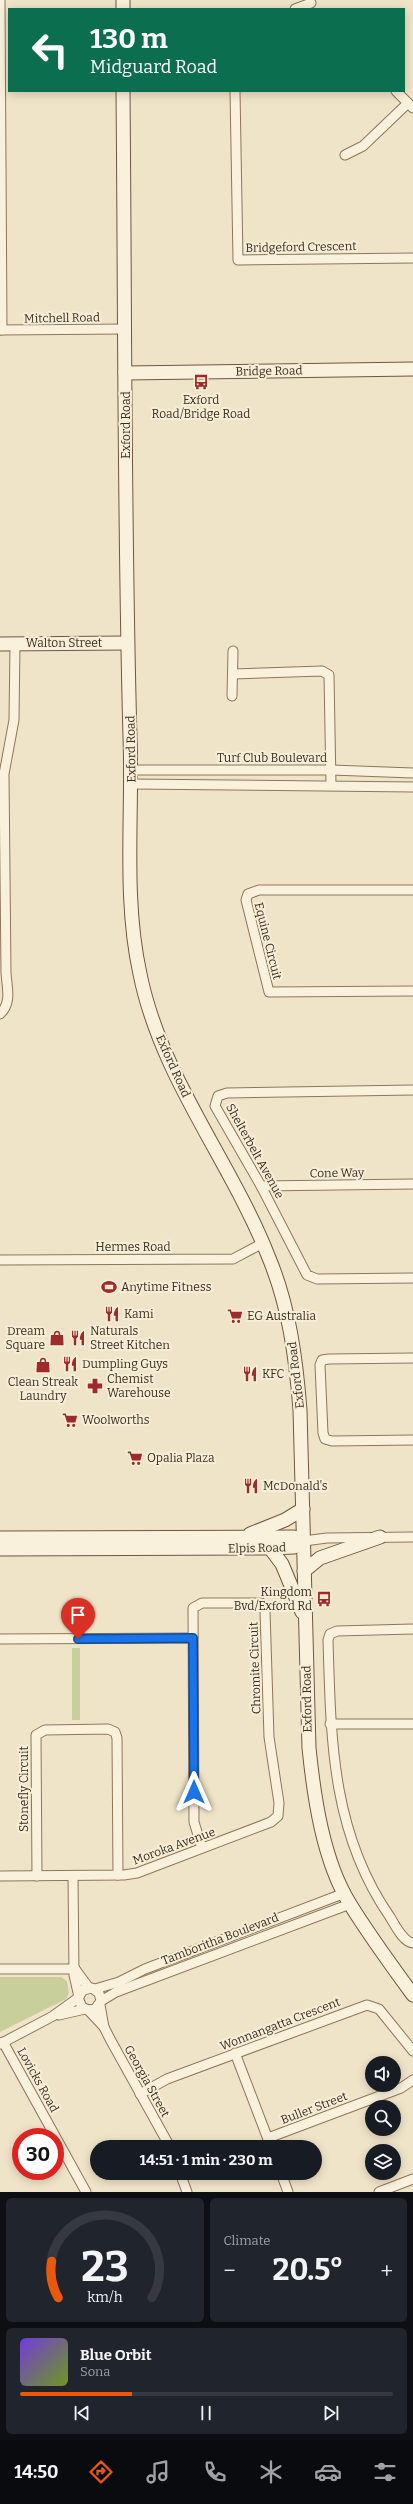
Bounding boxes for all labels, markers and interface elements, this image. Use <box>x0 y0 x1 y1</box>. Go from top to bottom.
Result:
text: 130 m <box>90 22 168 55</box>
icon: left <box>24 24 76 76</box>
text: Midguard Road <box>90 56 217 78</box>
street label: Bridgeford Crescent <box>245 239 357 255</box>
street label: Mitchell Road <box>24 310 100 326</box>
street label: Bridge Road <box>235 363 303 379</box>
bus stop icon: Exford Road/Bridge Road <box>192 373 210 391</box>
street label: Exford Road <box>119 391 133 459</box>
place label: Exford Road/Bridge Road <box>152 393 250 421</box>
street label: Walton Street <box>26 636 103 650</box>
street label: Exford Road <box>123 715 139 783</box>
street label: Turf Club Boulevard <box>217 751 327 765</box>
street label: Equine Circuit <box>252 901 285 982</box>
street label: Exford Road <box>153 1032 193 1100</box>
street label: Shelterbelt Avenue <box>223 1101 287 1201</box>
street label: Cone Way <box>310 1166 365 1180</box>
street label: Hermes Road <box>95 1240 171 1254</box>
sports icon: Anytime Fitness <box>100 1278 118 1296</box>
place label: Anytime Fitness <box>121 1280 212 1294</box>
restaurant icon: Kami <box>103 1305 121 1323</box>
place label: Kami <box>124 1307 154 1321</box>
supermarket icon: EG Australia <box>226 1307 244 1325</box>
place label: EG Australia <box>247 1309 316 1323</box>
place label: Dream Square <box>5 1324 46 1352</box>
place label: Naturals Street Kitchen <box>90 1324 170 1352</box>
shop icon: Dream Square <box>48 1329 66 1347</box>
restaurant icon: Naturals Street Kitchen <box>69 1329 87 1347</box>
street label: Exford Road <box>285 1341 307 1409</box>
restaurant icon: Dumpling Guys <box>61 1355 79 1373</box>
shop icon: Clean Streak Laundry <box>34 1356 52 1374</box>
place label: Dumpling Guys <box>82 1357 168 1371</box>
restaurant icon: KFC <box>241 1365 259 1383</box>
place label: KFC <box>262 1367 285 1381</box>
place label: Chemist Warehouse <box>107 1372 171 1400</box>
place label: Clean Streak Laundry <box>8 1375 78 1403</box>
pharmacy icon: Chemist Warehouse <box>86 1377 104 1395</box>
supermarket icon: Woolworths <box>61 1411 79 1429</box>
place label: Woolworths <box>82 1413 150 1427</box>
supermarket icon: Opalia Plaza <box>126 1449 144 1467</box>
place label: Opalia Plaza <box>147 1451 215 1465</box>
restaurant icon: McDonald's <box>242 1477 260 1495</box>
place label: McDonald's <box>263 1479 328 1493</box>
street label: Elpis Road <box>228 1540 286 1556</box>
place label: Kingdom Bvd/Exford Rd <box>234 1585 313 1613</box>
bus stop icon: Kingdom Bvd/Exford Rd <box>315 1590 333 1608</box>
pin <box>61 1598 95 1639</box>
icon: arrive <box>67 1604 89 1626</box>
street label: Chromite Circuit <box>246 1621 264 1714</box>
street label: Exford Road <box>299 1665 315 1733</box>
street label: Stonefly Circuit <box>17 1745 31 1832</box>
position arrow <box>173 1771 215 1813</box>
street label: Moroka Avenue <box>131 1825 217 1867</box>
street label: Tamboritha Boulevard <box>160 1910 280 1968</box>
street label: Wonnangatta Crescent <box>218 1994 343 2053</box>
street label: Georgia Street <box>121 2043 173 2120</box>
street label: Lovicks Road <box>14 2045 62 2115</box>
map controls <box>365 2056 401 2180</box>
button: sound <box>365 2056 401 2092</box>
street label: Buller Street <box>279 2089 350 2127</box>
button: search <box>365 2100 401 2136</box>
speed limit sign: 30 <box>12 2128 64 2180</box>
button: layers <box>365 2144 401 2180</box>
text: 14:51 · 1 min · 230 m <box>140 2151 272 2169</box>
text: Climate <box>224 2233 270 2248</box>
text: 23 <box>81 2242 128 2292</box>
text: 20.5° <box>273 2252 343 2288</box>
text: − <box>224 2257 236 2284</box>
text: + <box>380 2257 393 2284</box>
text: km/h <box>87 2289 123 2306</box>
text: Blue Orbit <box>80 2346 152 2364</box>
text: Sona <box>80 2364 110 2379</box>
icon: previous <box>71 2402 93 2424</box>
icon: pause <box>195 2402 217 2424</box>
icon: next <box>320 2402 342 2424</box>
icon: directions <box>87 2458 115 2486</box>
icon: music <box>144 2458 172 2486</box>
icon: phone <box>201 2458 229 2486</box>
icon: climate <box>257 2458 285 2486</box>
icon: car <box>314 2458 342 2486</box>
icon: filters <box>371 2458 399 2486</box>
text: 14:50 <box>14 2461 59 2483</box>

